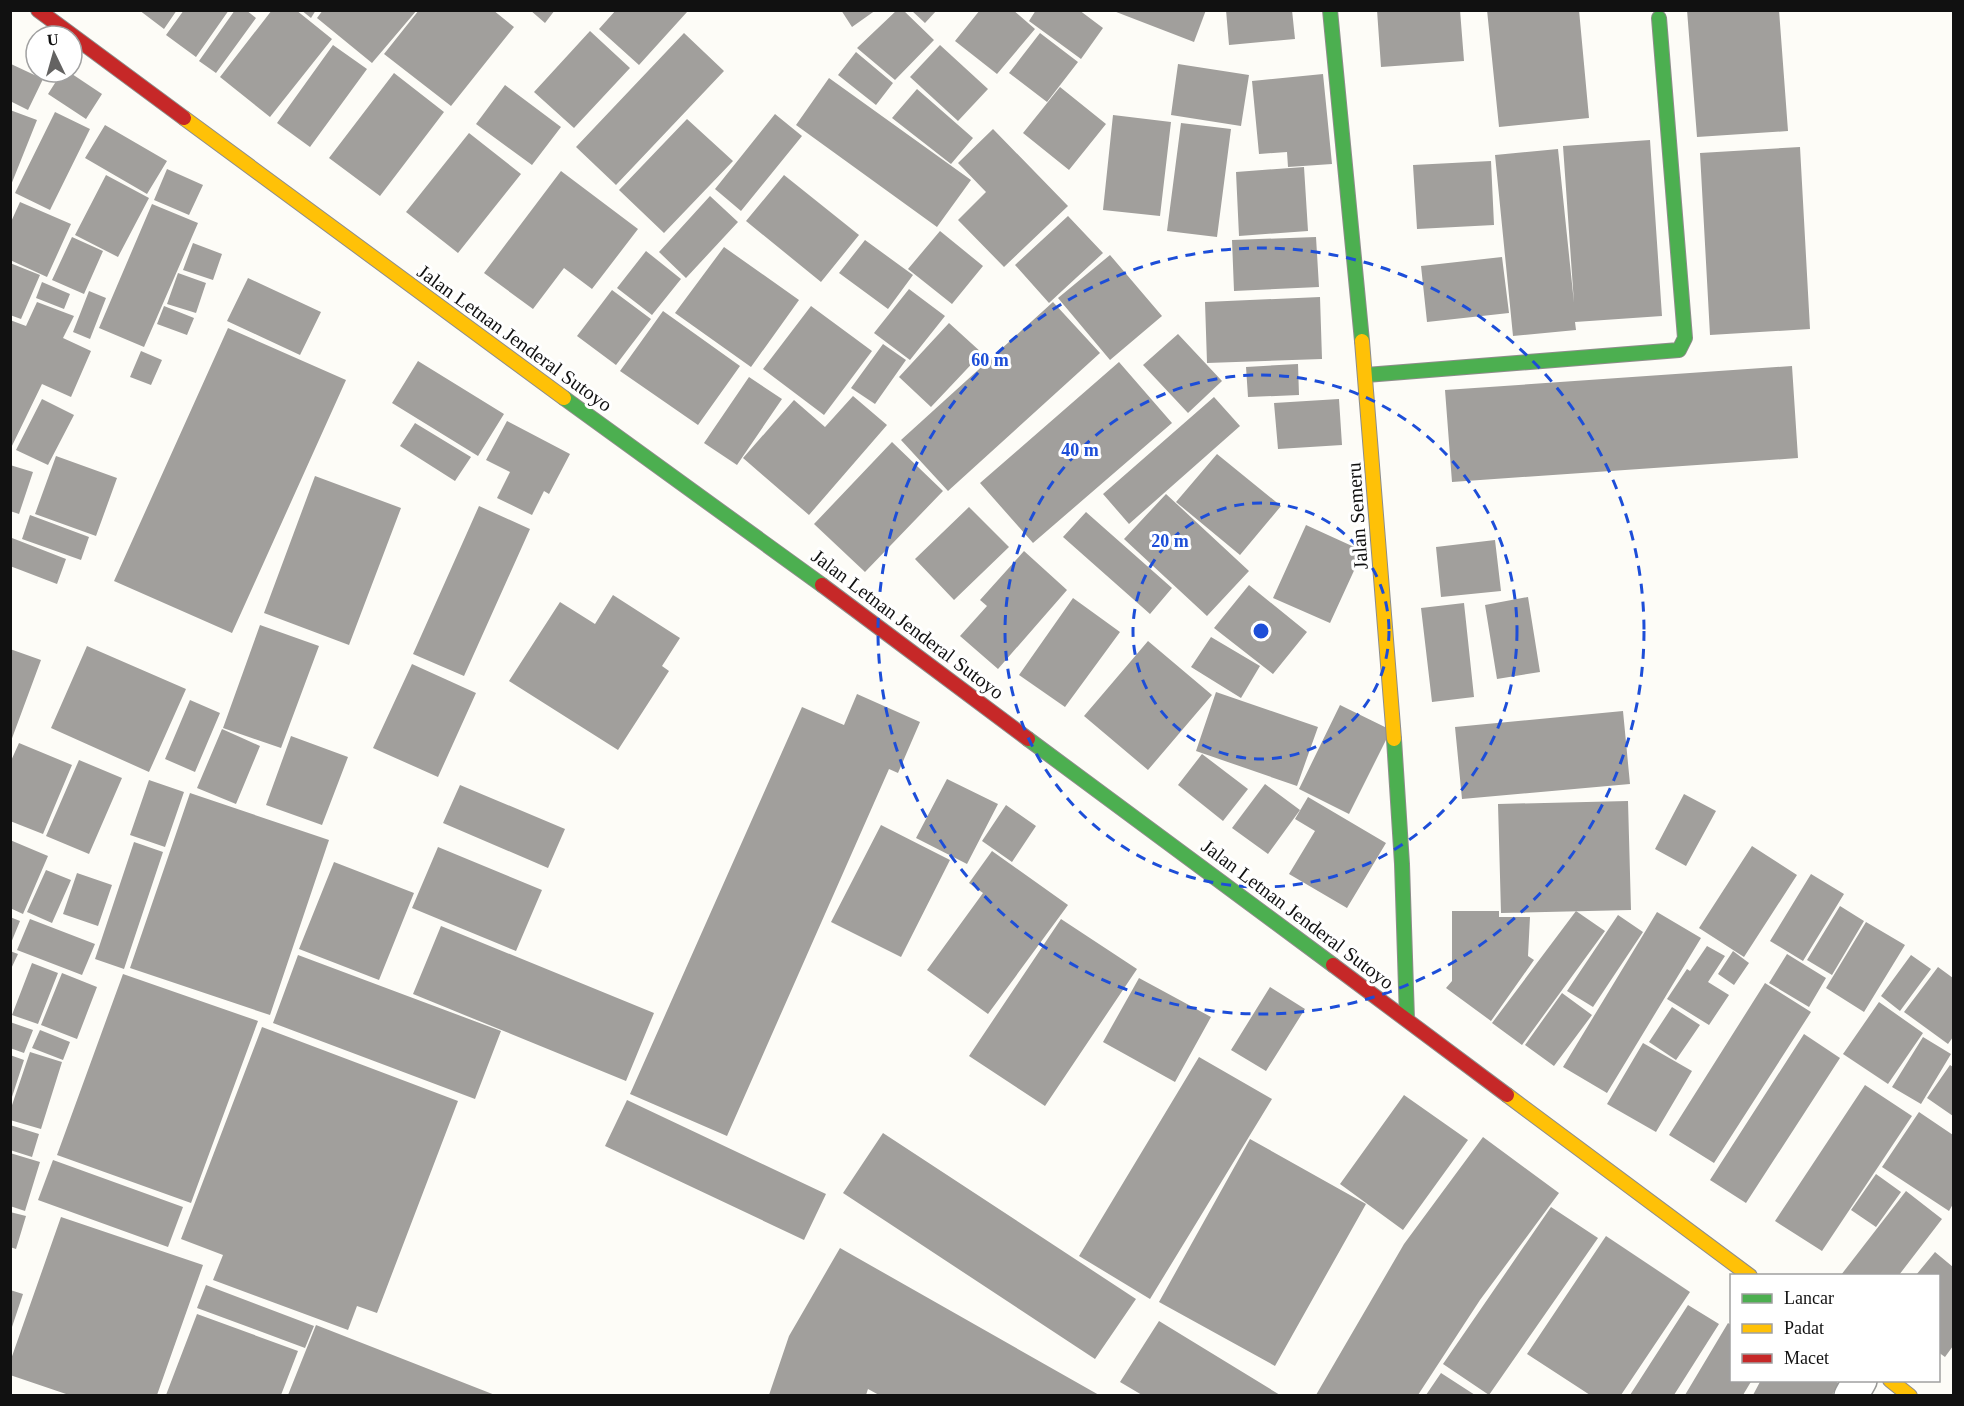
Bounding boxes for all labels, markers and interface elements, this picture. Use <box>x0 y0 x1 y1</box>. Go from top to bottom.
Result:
north arrow <box>24 24 84 84</box>
text: U <box>46 31 60 49</box>
street label: Jalan Letnan Jenderal Sutoyo <box>413 260 616 417</box>
text: 60 m <box>971 350 1009 370</box>
text: 40 m <box>1061 440 1099 460</box>
street label: Jalan Semeru <box>1342 462 1372 570</box>
text: 20 m <box>1151 531 1189 551</box>
street label: Jalan Letnan Jenderal Sutoyo <box>807 545 1008 704</box>
centre of rings <box>1251 621 1271 641</box>
street label: Jalan Letnan Jenderal Sutoyo <box>1197 835 1398 994</box>
legend <box>1730 1274 1940 1382</box>
text: Lancar <box>1784 1288 1834 1308</box>
text: Padat <box>1784 1318 1824 1338</box>
text: Macet <box>1784 1348 1829 1368</box>

